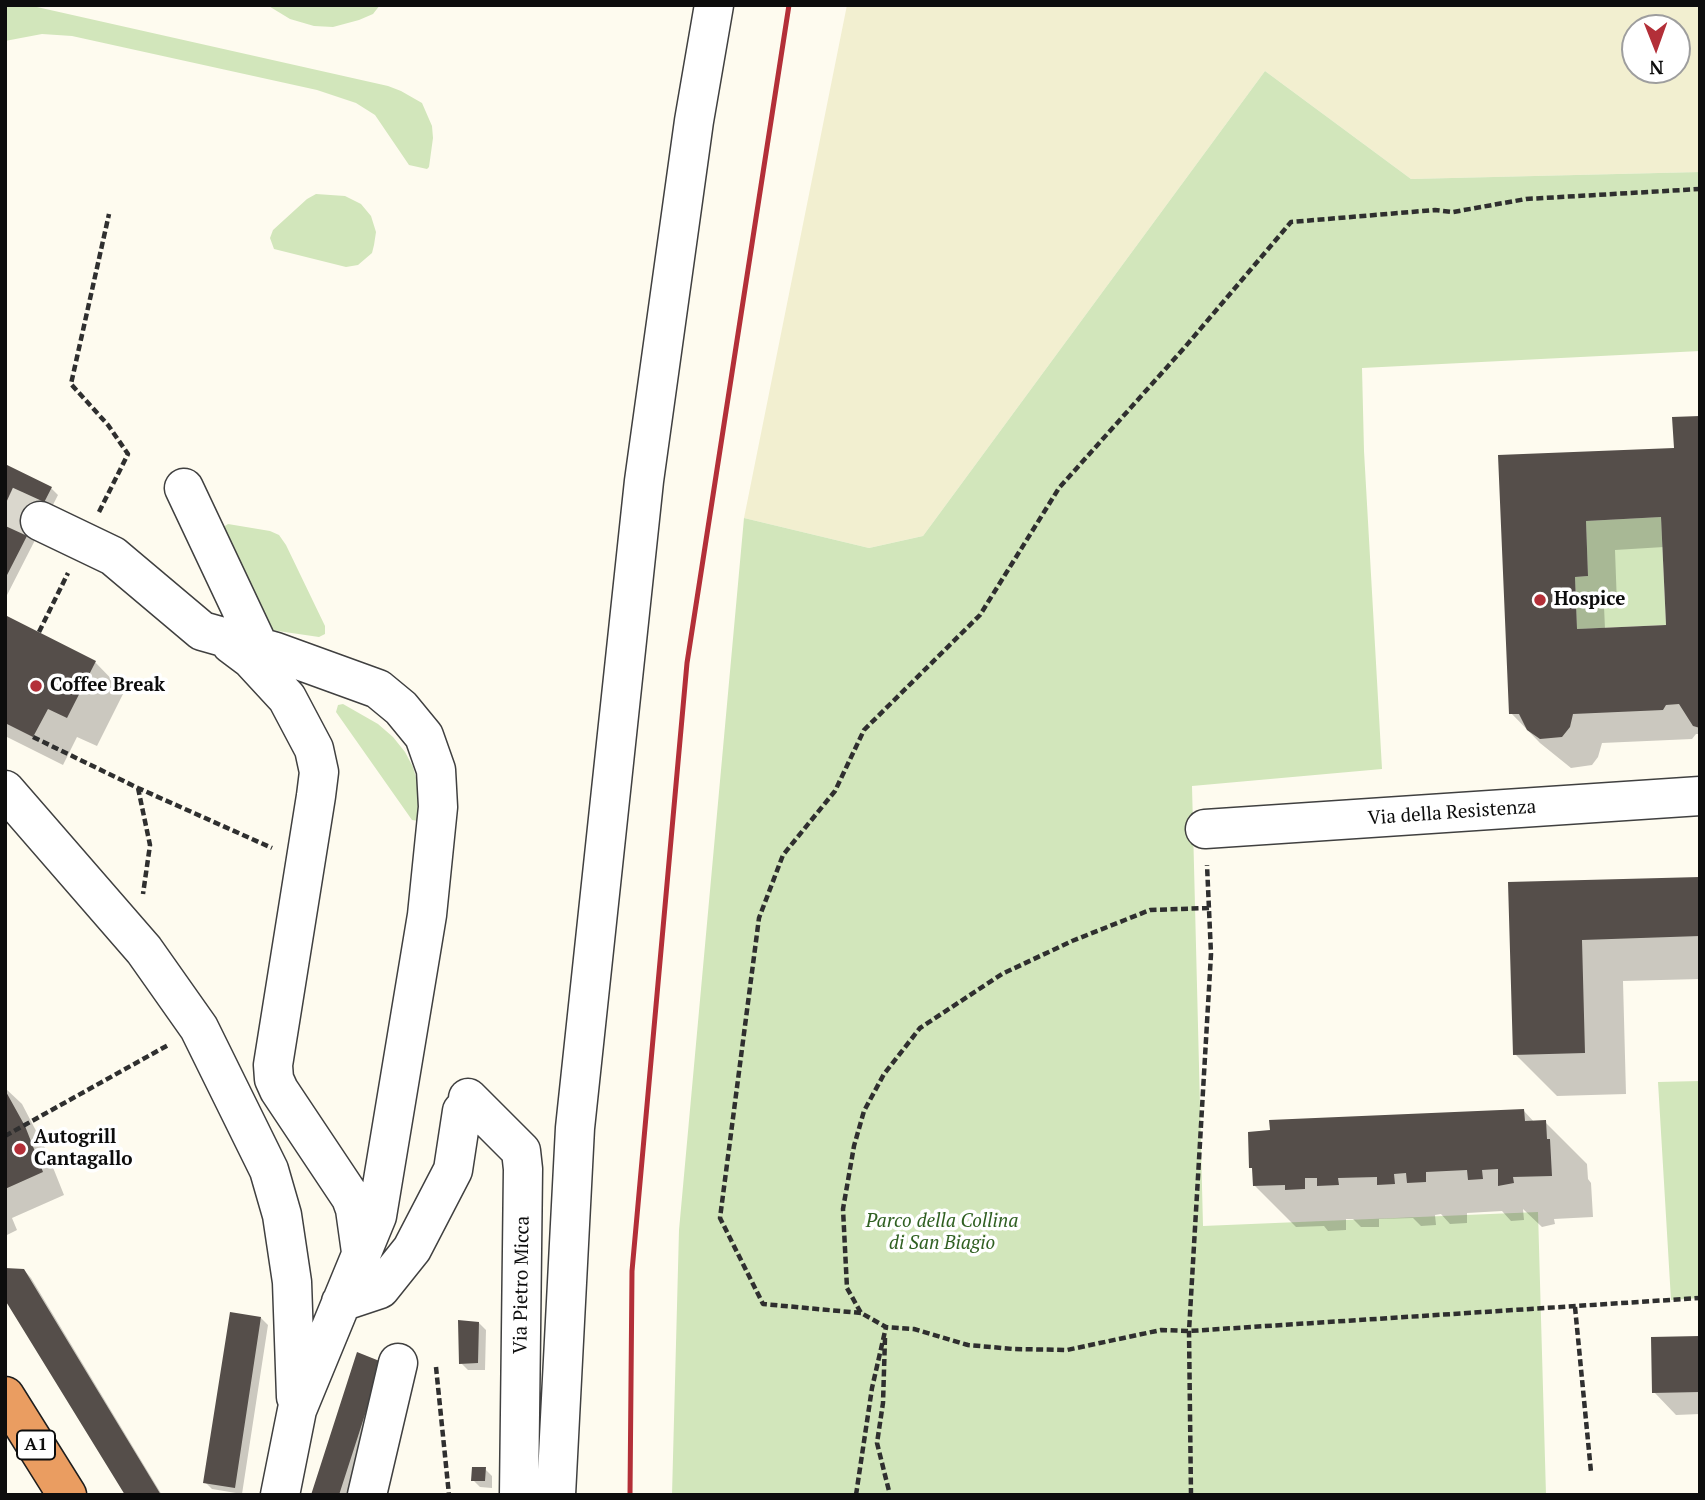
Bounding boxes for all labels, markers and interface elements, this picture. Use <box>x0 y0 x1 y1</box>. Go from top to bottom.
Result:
north arrow <box>1621 14 1691 84</box>
text: N <box>1649 56 1664 81</box>
place label: Hospice <box>1554 589 1625 611</box>
marker: Hospice <box>1532 592 1548 608</box>
place label: Coffee Break <box>50 675 165 697</box>
marker: Coffee Break <box>28 678 44 694</box>
street label: Via della Resistenza <box>1367 796 1537 830</box>
place label: Autogrill Cantagallo <box>34 1127 133 1171</box>
marker: Autogrill Cantagallo <box>12 1141 28 1157</box>
park label: Parco della Collina di San Biagio <box>866 1211 1018 1255</box>
street label: Via Pietro Micca <box>509 1216 535 1354</box>
road number: A1 <box>17 1430 55 1460</box>

